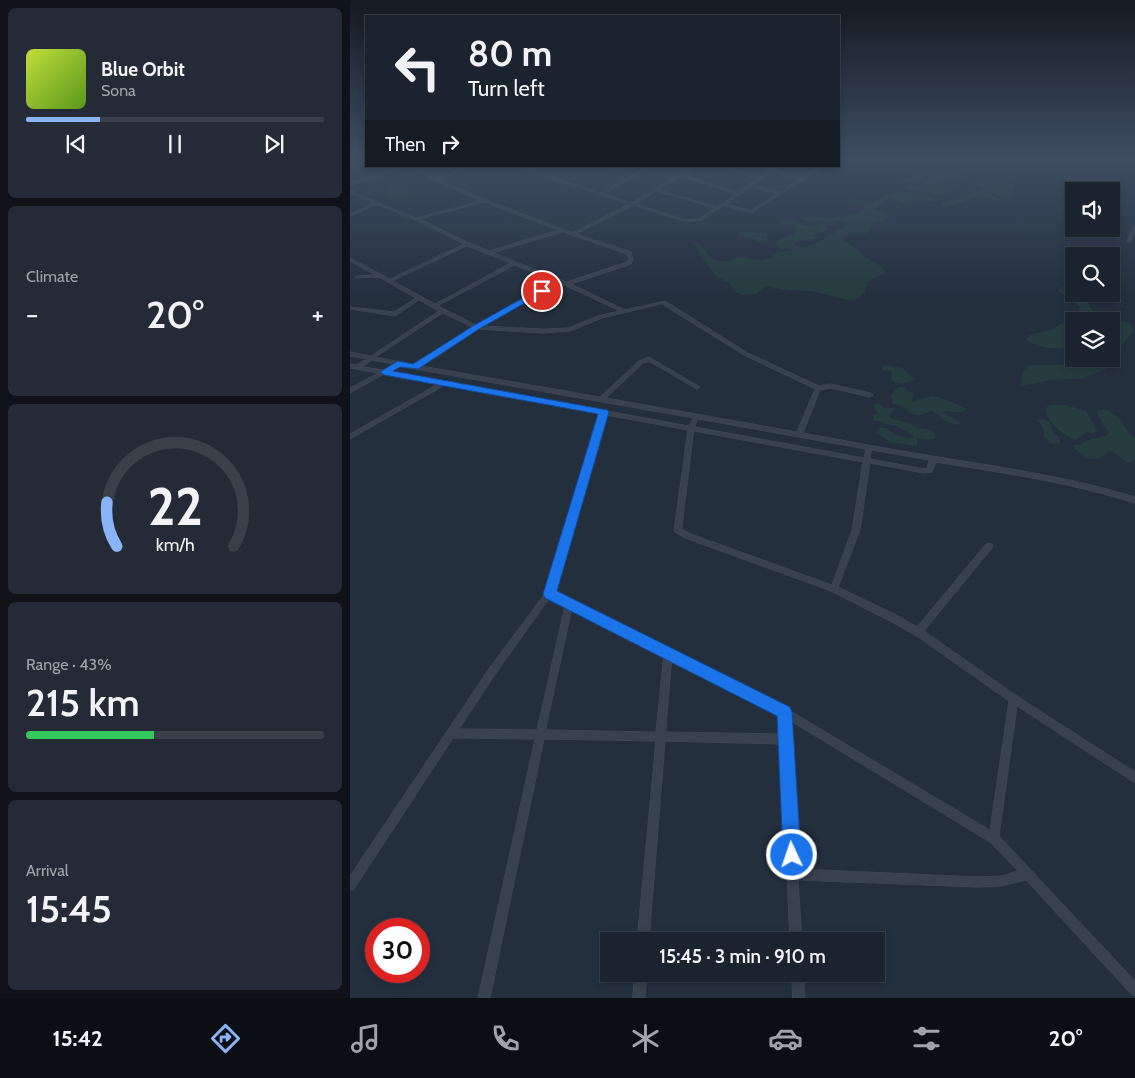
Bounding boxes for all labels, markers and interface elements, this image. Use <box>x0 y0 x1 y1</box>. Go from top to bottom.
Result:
text: 80 m <box>468 32 552 75</box>
icon: left <box>385 35 450 100</box>
text: Blue Orbit <box>101 58 185 81</box>
text: Turn left <box>468 75 545 102</box>
text: Sona <box>101 81 136 100</box>
icon: previous <box>62 130 90 158</box>
icon: pause <box>161 130 189 158</box>
icon: next <box>260 130 288 158</box>
icon: right <box>436 130 464 158</box>
text: Then <box>385 133 426 156</box>
map controls <box>1065 182 1120 367</box>
button: sound <box>1065 182 1120 237</box>
button: search <box>1065 247 1120 302</box>
text: Climate <box>26 267 78 286</box>
pin <box>521 270 563 312</box>
icon: arrive <box>528 277 556 305</box>
text: 20° <box>146 291 204 338</box>
text: − <box>26 297 38 331</box>
text: + <box>312 297 324 331</box>
button: layers <box>1065 312 1120 367</box>
text: 22 <box>147 475 203 538</box>
text: km/h <box>155 534 195 555</box>
text: Range · 43% <box>26 655 112 674</box>
text: 215 km <box>26 679 140 726</box>
position arrow <box>765 828 817 880</box>
text: Arrival <box>26 861 69 880</box>
text: 15:45 <box>26 885 112 932</box>
speed limit sign: 30 <box>365 918 430 983</box>
text: 15:45 · 3 min · 910 m <box>659 945 826 968</box>
icon: directions <box>208 1021 243 1056</box>
icon: music <box>348 1021 383 1056</box>
icon: phone <box>488 1021 523 1056</box>
icon: climate <box>628 1021 663 1056</box>
icon: car <box>768 1021 803 1056</box>
icon: filters <box>909 1021 944 1056</box>
text: 15:42 <box>53 1025 103 1052</box>
text: 20° <box>1049 1025 1082 1052</box>

